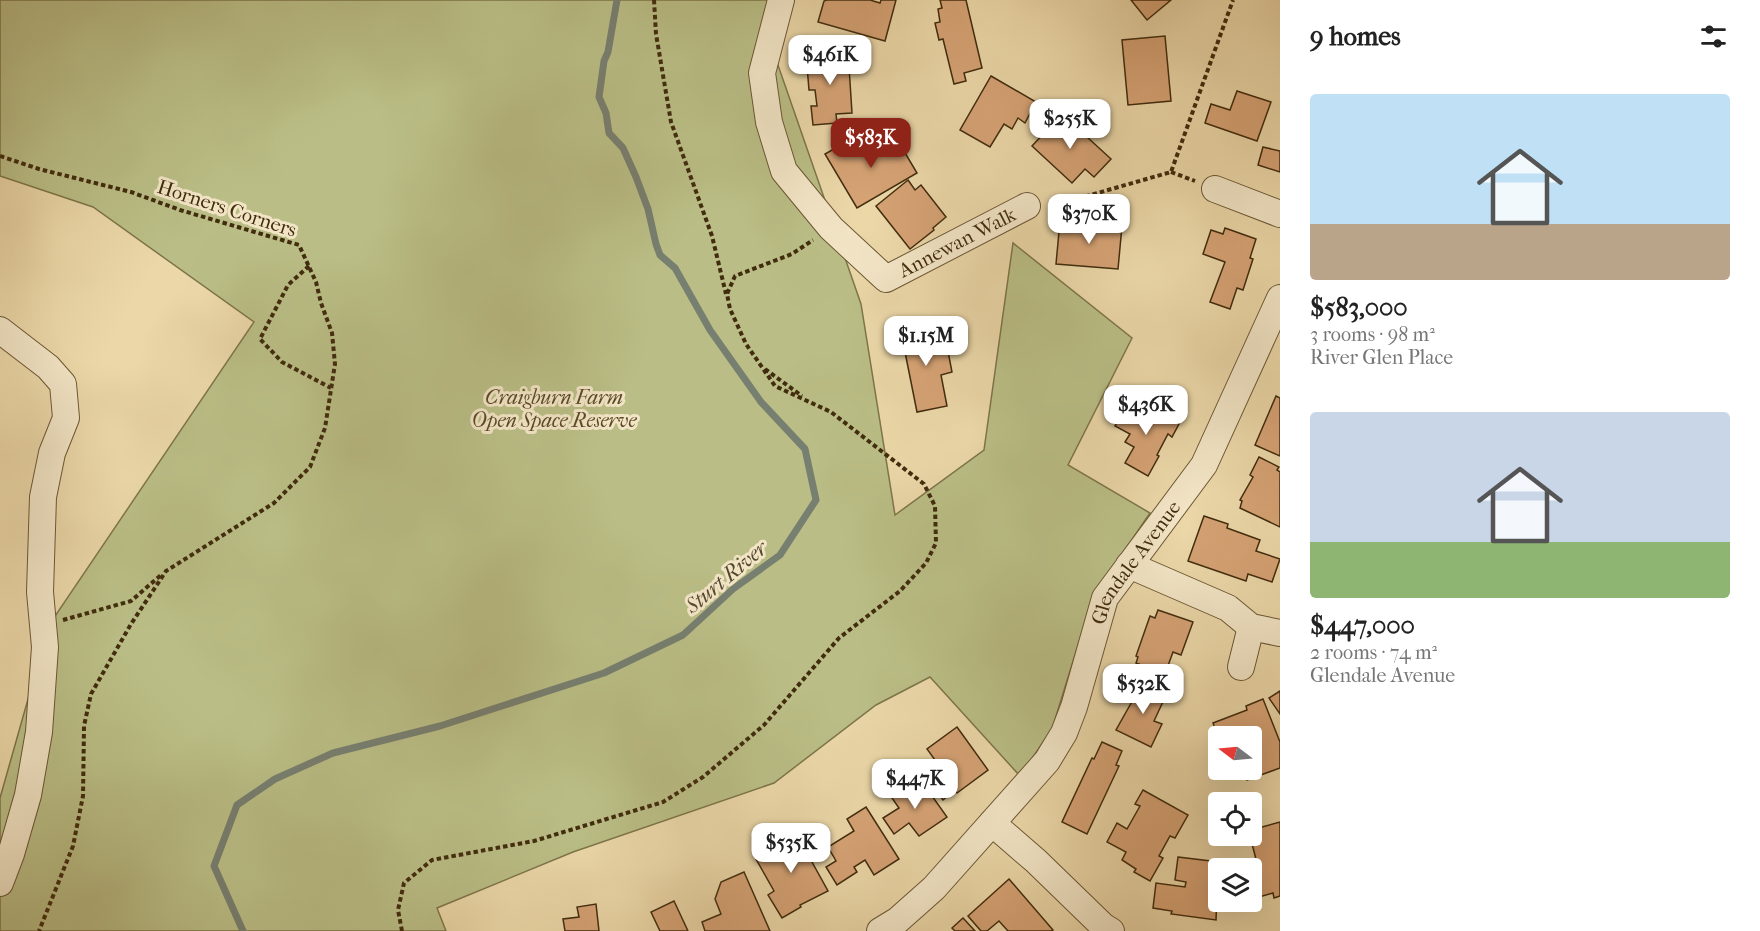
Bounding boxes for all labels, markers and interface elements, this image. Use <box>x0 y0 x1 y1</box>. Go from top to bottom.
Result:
icon: filters <box>1697 20 1730 53</box>
text: 9 homes <box>1310 21 1401 52</box>
pin: $461K <box>788 35 872 86</box>
text: $461K <box>802 43 858 66</box>
pin: $255K <box>1028 99 1112 150</box>
text: $255K <box>1043 107 1097 130</box>
pin: $583K <box>829 118 913 169</box>
text: $583K <box>845 126 897 149</box>
icon: home <box>1466 133 1574 241</box>
street label: Horners Corners <box>154 175 299 242</box>
pin: $370K <box>1047 194 1131 245</box>
street label: Annewan Walk <box>894 202 1020 283</box>
text: $370K <box>1062 202 1116 225</box>
text: $583,000 <box>1310 292 1408 323</box>
pin: $1.15M <box>877 316 975 367</box>
text: 3 rooms · 98 m² <box>1310 323 1435 346</box>
text: $1.15M <box>898 324 954 347</box>
text: River Glen Place <box>1310 346 1453 369</box>
pin: $436K <box>1104 385 1188 436</box>
park label: Craigburn Farm Open Space Reserve <box>472 386 637 432</box>
text: $436K <box>1118 393 1174 416</box>
icon: home <box>1466 451 1574 559</box>
street label: Glendale Avenue <box>1087 496 1185 627</box>
water label: Sturt River <box>680 535 773 619</box>
text: $447,000 <box>1310 610 1415 641</box>
text: 2 rooms · 74 m² <box>1310 641 1437 664</box>
pin: $532K <box>1101 664 1185 715</box>
text: Glendale Avenue <box>1310 664 1455 687</box>
text: $532K <box>1117 672 1169 695</box>
north arrow <box>1208 726 1262 780</box>
map controls <box>1208 726 1262 912</box>
pin: $447K <box>873 759 957 810</box>
text: $447K <box>886 767 944 790</box>
button: locate <box>1208 792 1262 846</box>
pin: $535K <box>749 823 833 874</box>
text: $535K <box>765 831 817 854</box>
button: layers <box>1208 858 1262 912</box>

